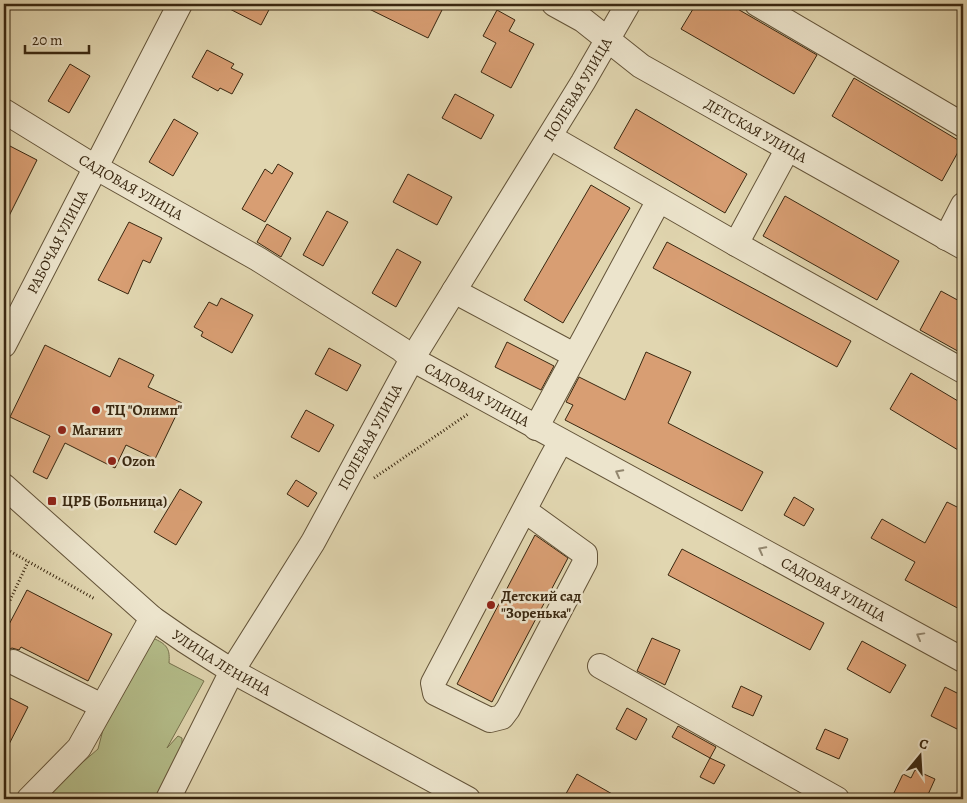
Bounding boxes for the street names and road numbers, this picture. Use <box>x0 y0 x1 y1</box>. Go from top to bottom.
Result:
street label: ПОЛЕВАЯ УЛИЦА <box>539 34 617 145</box>
street label: ДЕТСКАЯ УЛИЦА <box>701 94 811 168</box>
street label: САДОВАЯ УЛИЦА <box>75 149 187 225</box>
street label: РАБОЧАЯ УЛИЦА <box>22 186 92 297</box>
street label: САДОВАЯ УЛИЦА <box>421 358 533 431</box>
street label: ПОЛЕВАЯ УЛИЦА <box>333 380 407 493</box>
street label: САДОВАЯ УЛИЦА <box>777 552 890 626</box>
street label: УЛИЦА ЛЕНИНА <box>168 625 275 700</box>

